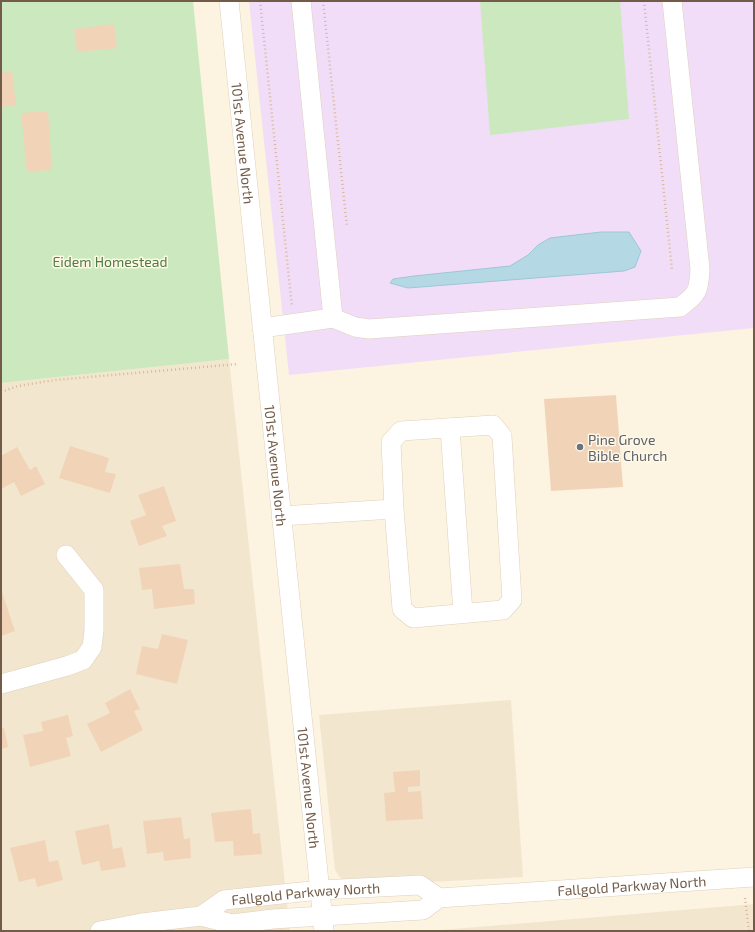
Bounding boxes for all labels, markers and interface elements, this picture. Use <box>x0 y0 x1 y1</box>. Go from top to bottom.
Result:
street label: 101st Avenue North <box>229 82 258 205</box>
park label: Eidem Homestead <box>53 253 168 270</box>
street label: 101st Avenue North <box>262 404 291 527</box>
place label: Pine Grove Bible Church <box>588 431 667 464</box>
marker: Pine Grove Bible Church <box>575 442 585 452</box>
street label: 101st Avenue North <box>295 726 324 849</box>
street label: Fallgold Parkway North <box>557 872 707 899</box>
street label: Fallgold Parkway North <box>230 879 380 908</box>

